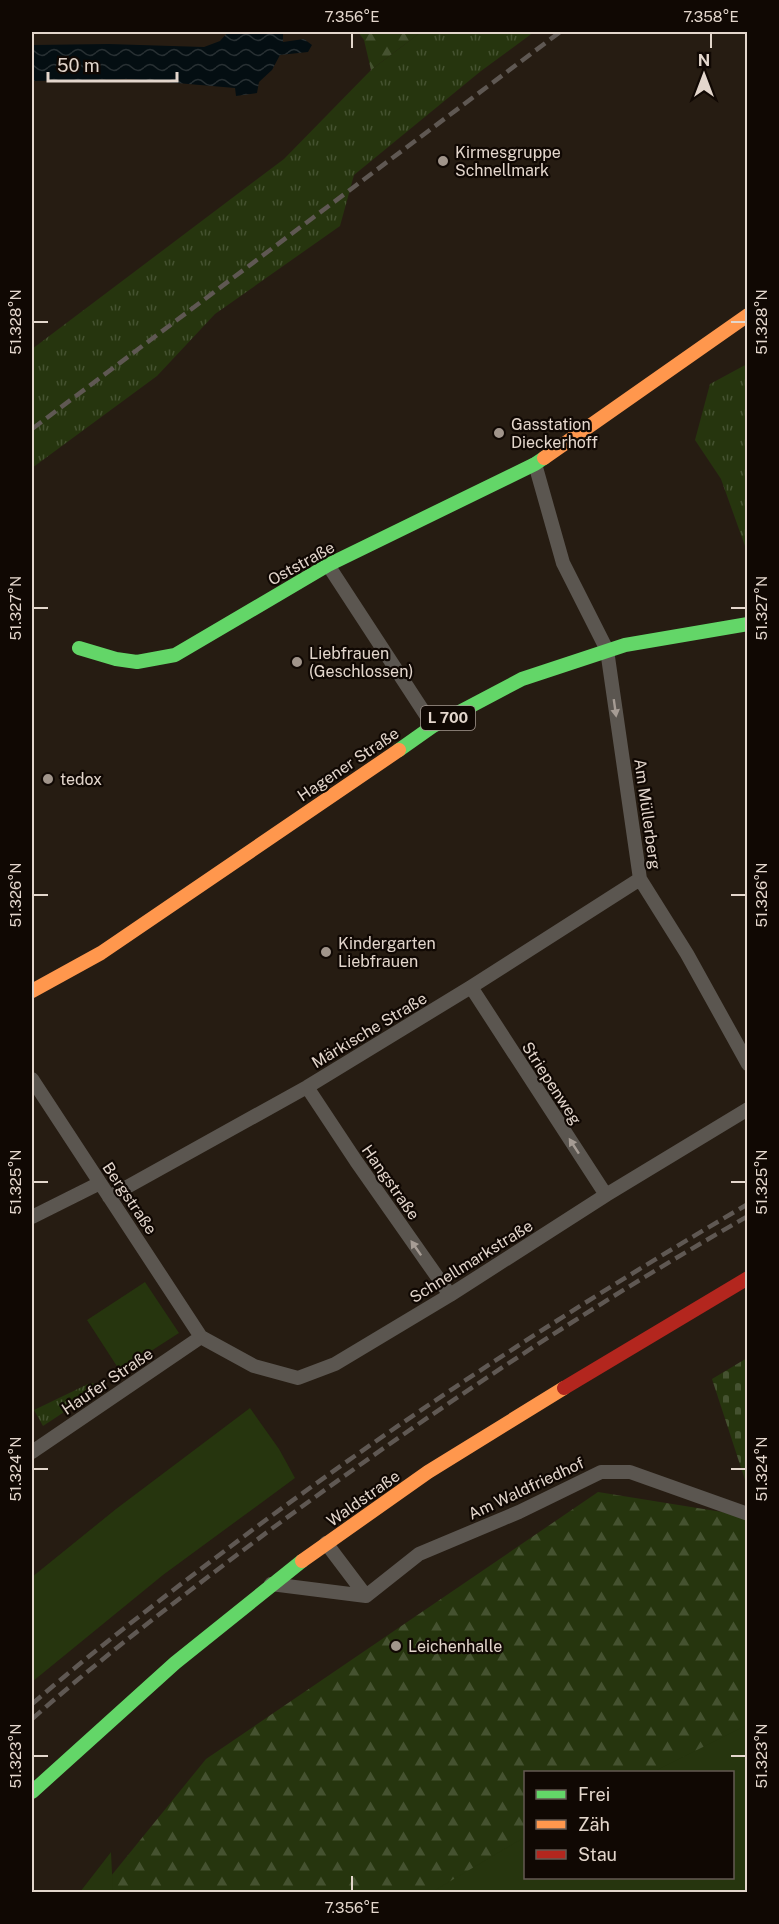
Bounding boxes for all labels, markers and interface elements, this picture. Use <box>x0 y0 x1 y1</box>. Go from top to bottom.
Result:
text: 7.356°E <box>324 8 380 25</box>
text: 7.358°E <box>683 8 739 25</box>
scale bar <box>48 45 177 83</box>
north arrow <box>674 45 734 105</box>
text: N <box>698 51 710 70</box>
text: 50 m <box>57 55 100 76</box>
place label: Kirmesgruppe Schnellmark <box>455 143 561 180</box>
marker: Kirmesgruppe Schnellmark <box>436 154 450 168</box>
text: 51.328°N <box>7 289 24 355</box>
text: 51.328°N <box>753 289 770 355</box>
place label: Gasstation Dieckerhoff <box>511 415 598 452</box>
marker: Gasstation Dieckerhoff <box>492 426 506 440</box>
street label: Oststraße <box>265 537 338 589</box>
text: 51.327°N <box>7 576 24 640</box>
text: 51.327°N <box>753 576 770 640</box>
place label: Liebfrauen (Geschlossen) <box>309 644 413 681</box>
marker: Liebfrauen (Geschlossen) <box>290 655 304 669</box>
one-way arrow <box>611 699 620 718</box>
road number: L 700 <box>421 706 475 730</box>
street label: Hagener Straße <box>294 723 403 805</box>
street label: Am Müllerberg <box>630 757 665 871</box>
place label: tedox <box>60 770 102 789</box>
marker: tedox <box>41 772 55 786</box>
text: 51.326°N <box>7 862 24 928</box>
text: 51.326°N <box>753 862 770 928</box>
place label: Kindergarten Liebfrauen <box>338 934 436 971</box>
marker: Kindergarten Liebfrauen <box>319 945 333 959</box>
street label: Märkische Straße <box>308 989 430 1072</box>
street label: Striepenweg <box>518 1038 585 1128</box>
one-way arrow <box>568 1139 580 1155</box>
street label: Hangstraße <box>358 1141 423 1224</box>
text: 51.325°N <box>7 1149 24 1215</box>
text: 51.325°N <box>753 1149 770 1215</box>
street label: Bergstraße <box>99 1159 161 1238</box>
street label: Schnellmarkstraße <box>406 1216 536 1307</box>
one-way arrow <box>410 1240 422 1256</box>
street label: Haufer Straße <box>58 1344 156 1419</box>
text: 51.324°N <box>7 1436 24 1502</box>
text: 51.324°N <box>753 1436 770 1502</box>
street label: Am Waldfriedhof <box>465 1453 587 1524</box>
street label: Waldstraße <box>323 1466 403 1531</box>
place label: Leichenhalle <box>408 1637 502 1656</box>
marker: Leichenhalle <box>389 1639 403 1653</box>
text: 51.323°N <box>7 1723 24 1789</box>
text: 51.323°N <box>753 1723 770 1789</box>
legend <box>524 1771 734 1879</box>
text: Frei <box>578 1784 610 1805</box>
text: Zäh <box>578 1814 610 1835</box>
text: Stau <box>578 1844 617 1865</box>
text: 7.356°E <box>324 1899 380 1916</box>

